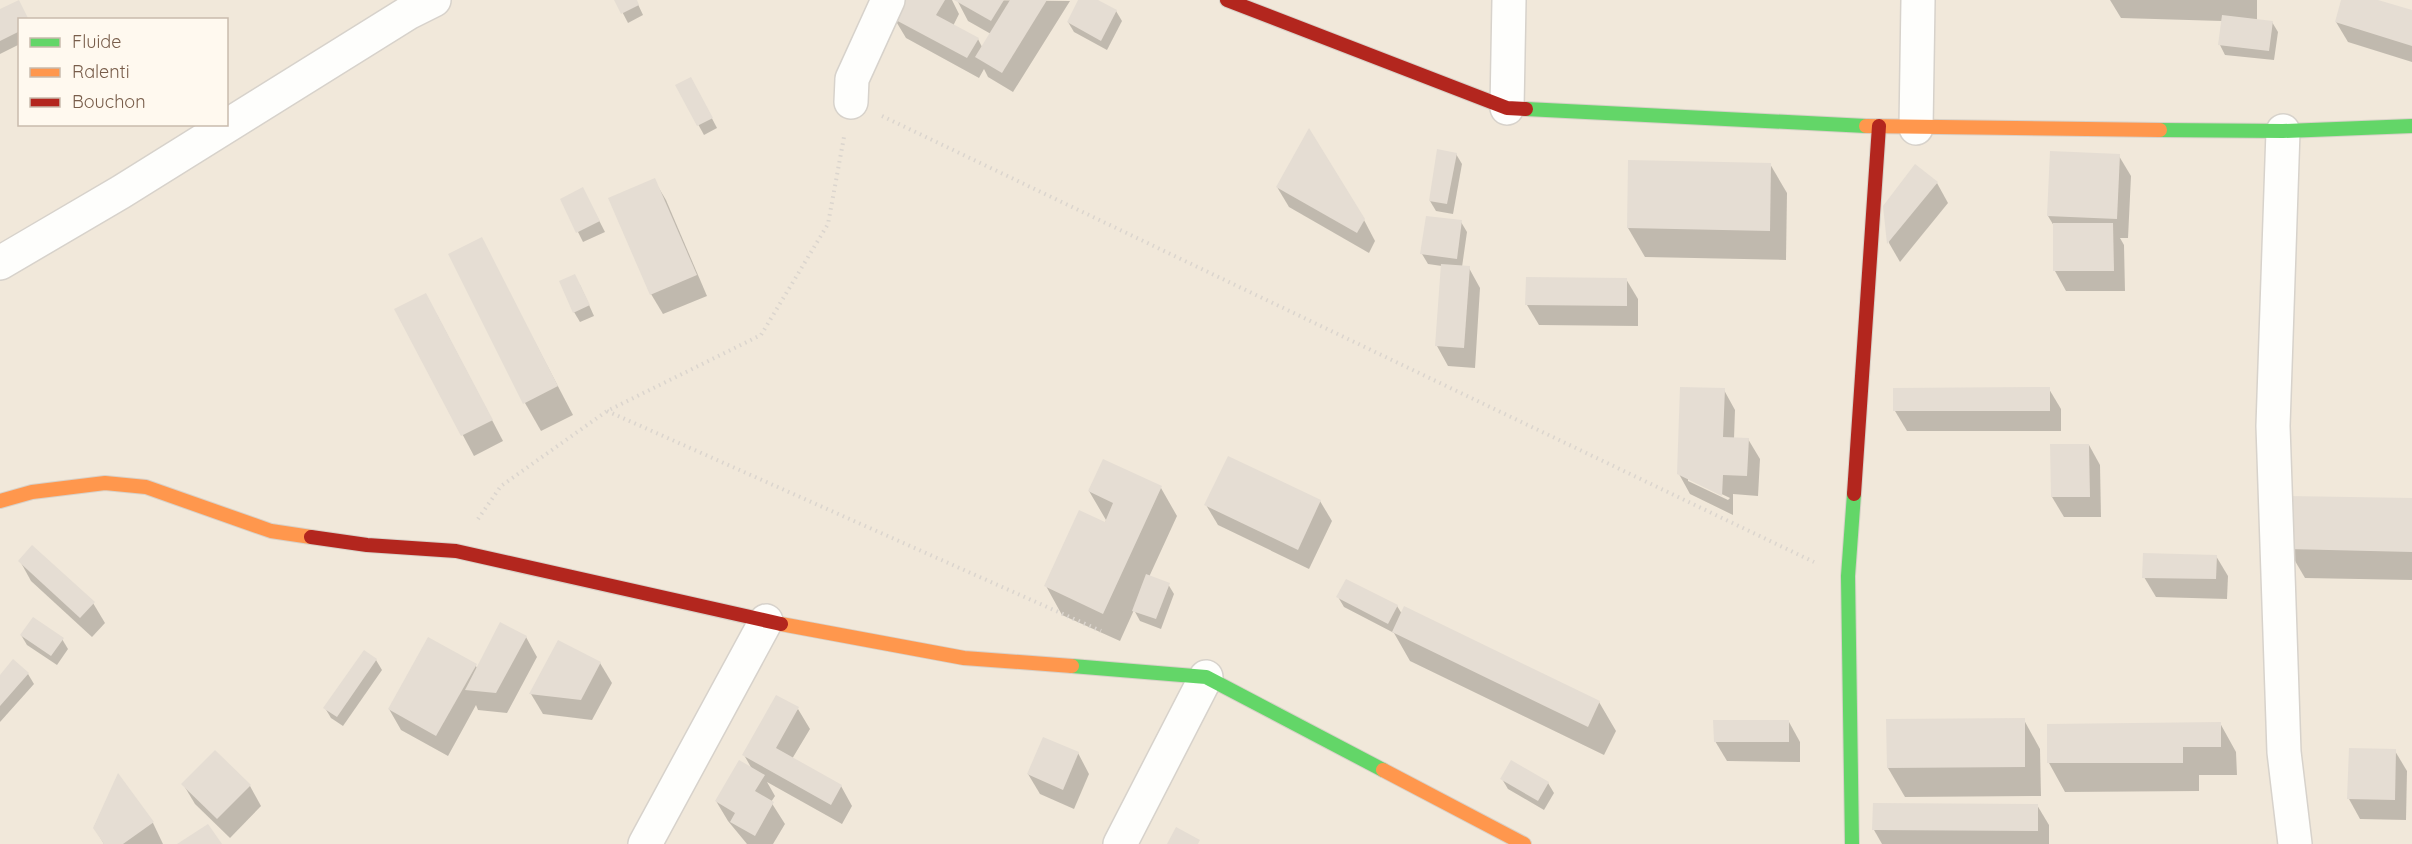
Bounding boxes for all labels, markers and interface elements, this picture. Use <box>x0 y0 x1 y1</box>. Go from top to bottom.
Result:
legend <box>18 18 228 126</box>
text: Fluide <box>72 30 121 53</box>
text: Ralenti <box>72 60 130 83</box>
text: Bouchon <box>72 90 146 113</box>

